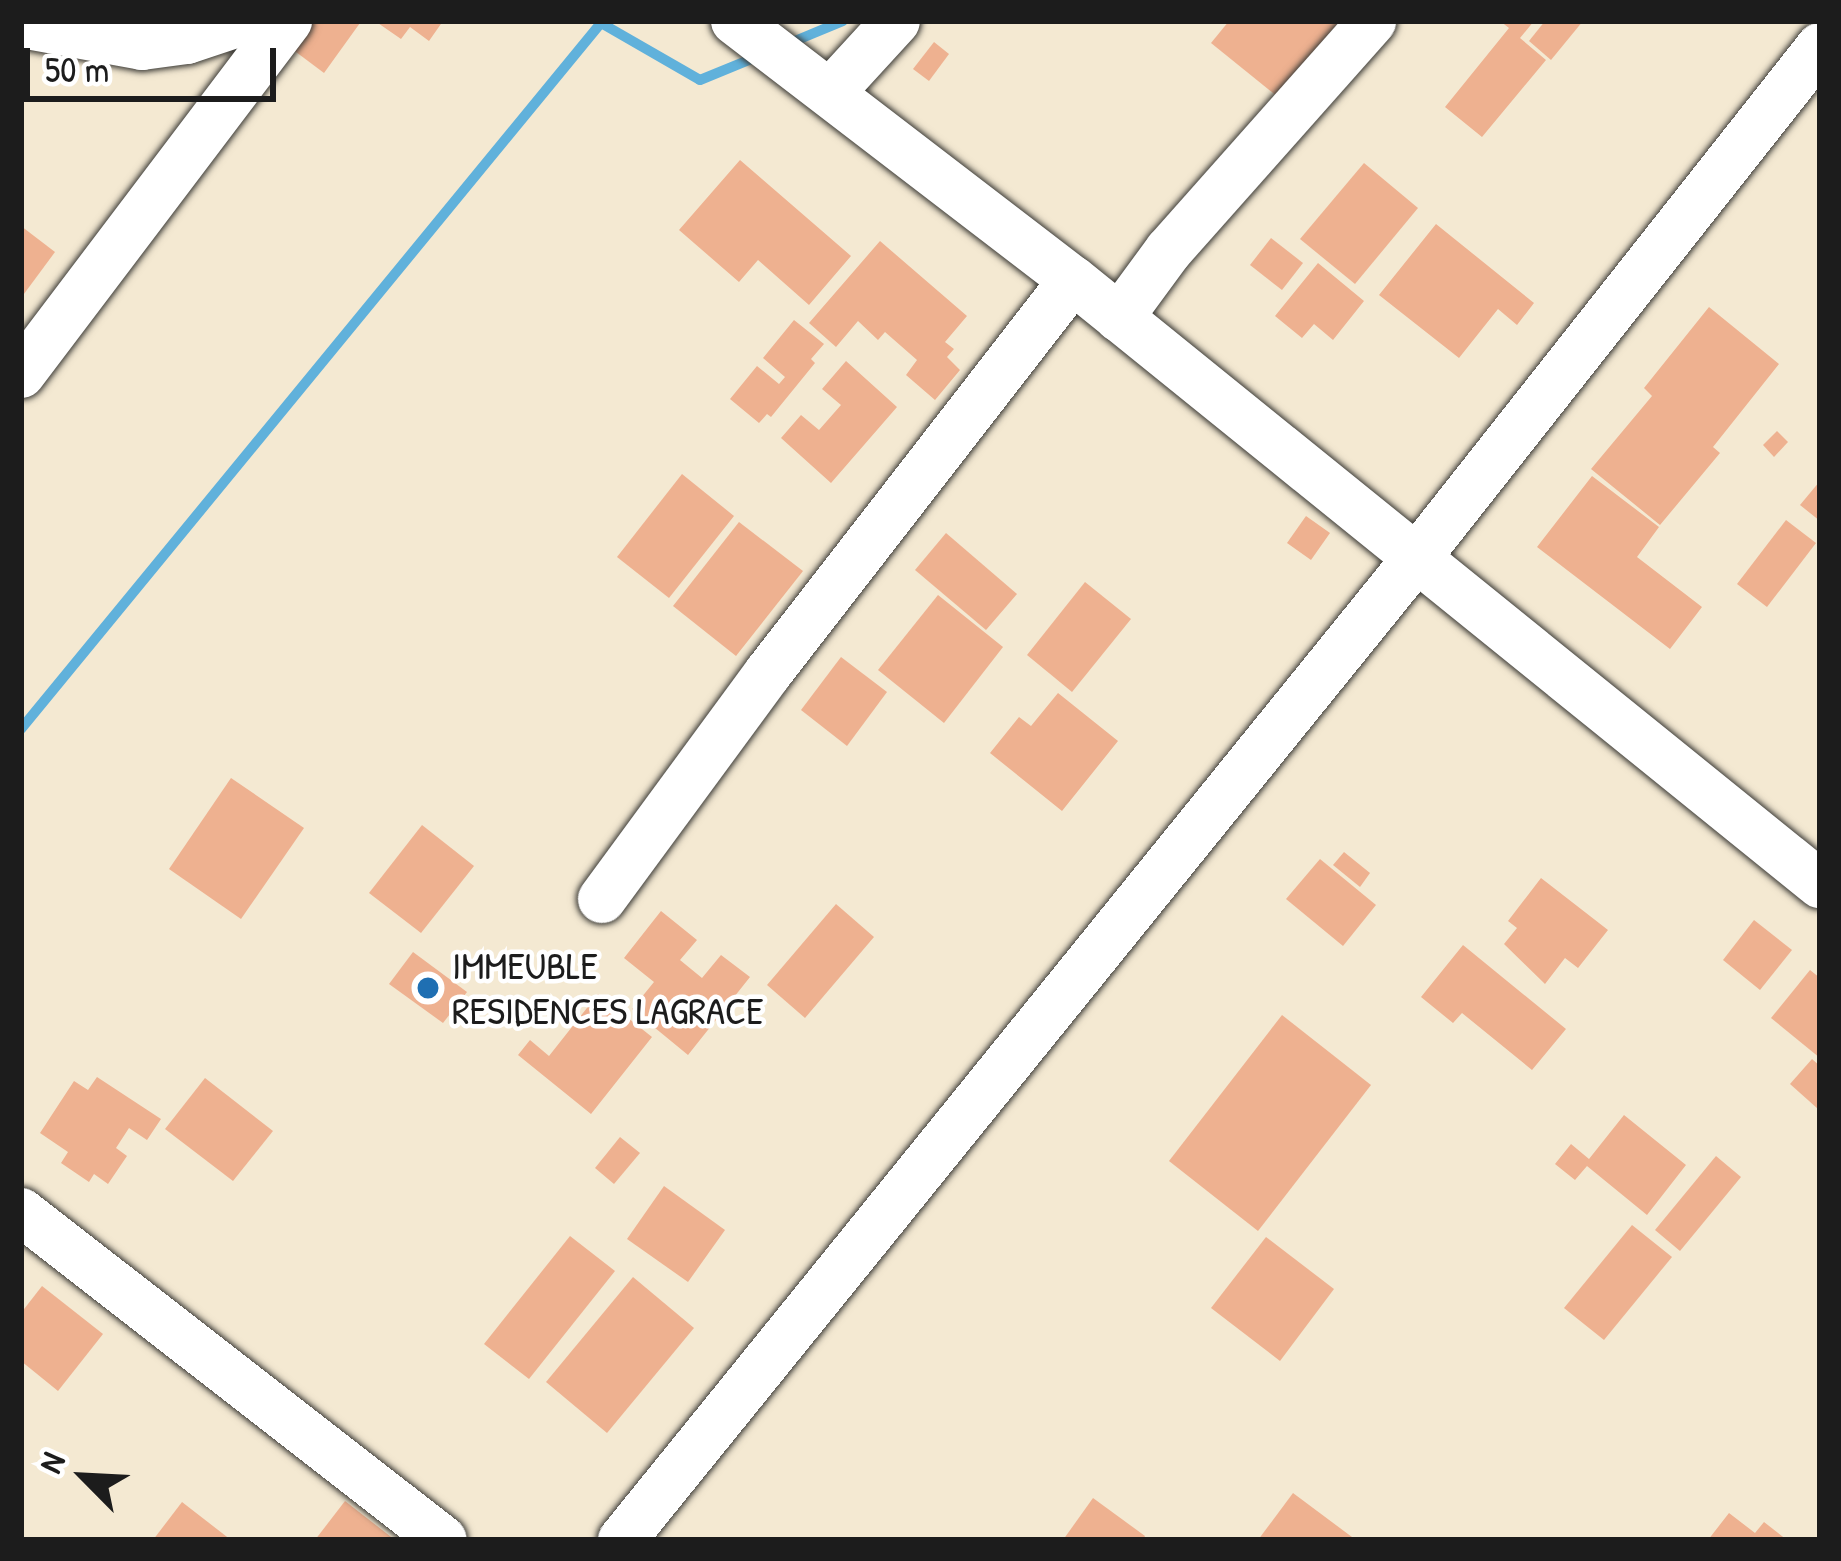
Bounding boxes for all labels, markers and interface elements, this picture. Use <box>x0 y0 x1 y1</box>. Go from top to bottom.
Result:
scale bar <box>30 24 282 98</box>
text: 50 m <box>45 44 109 93</box>
place label: IMMEUBLE RESIDENCES LAGRACE <box>452 943 764 1034</box>
marker: IMMEUBLE RESIDENCES LAGRACE <box>415 975 441 1001</box>
north arrow <box>24 1417 144 1537</box>
text: N <box>27 1445 75 1479</box>

